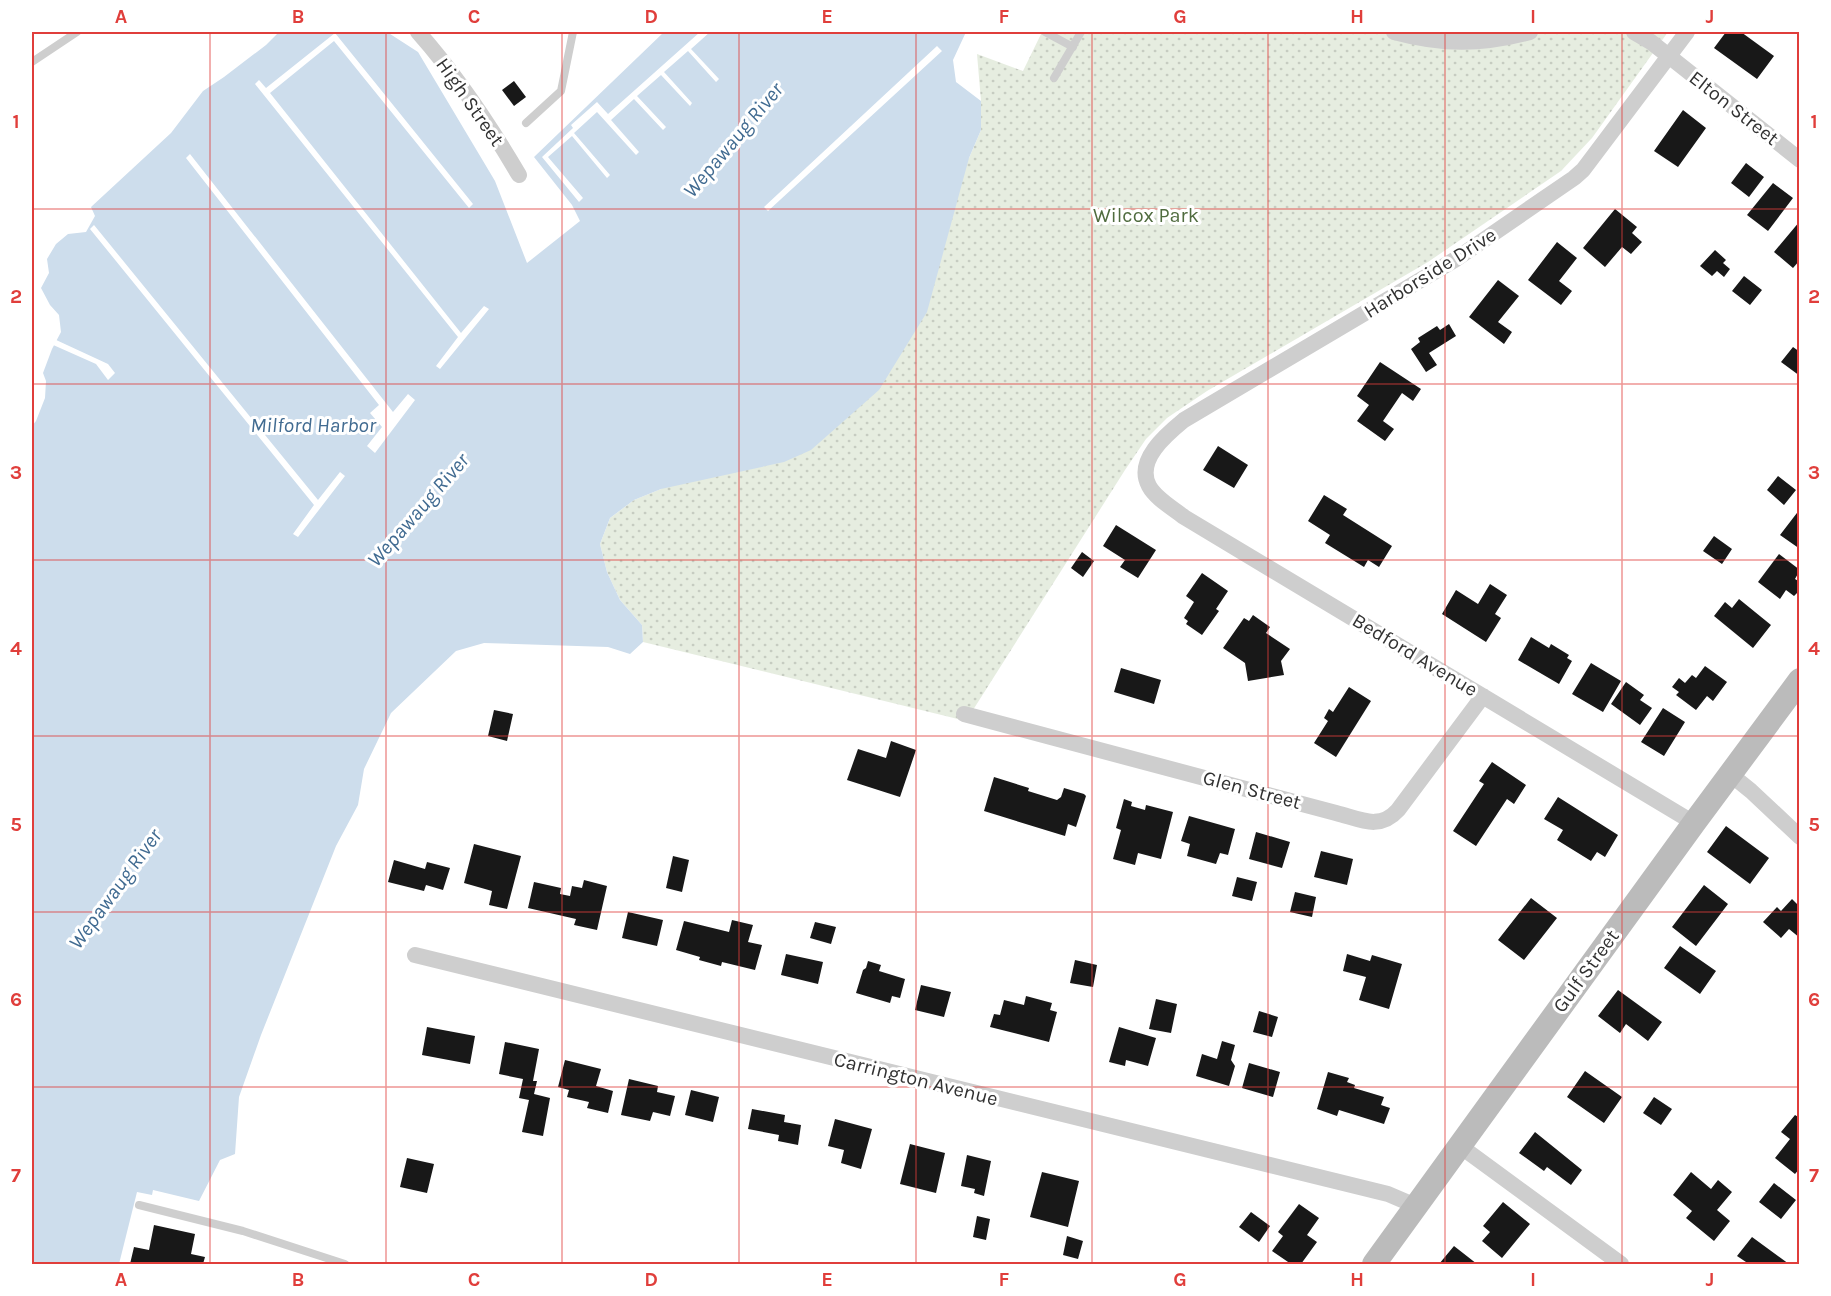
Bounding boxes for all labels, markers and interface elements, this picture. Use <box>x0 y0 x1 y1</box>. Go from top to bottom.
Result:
text: A <box>115 5 128 28</box>
text: B <box>292 5 304 28</box>
text: C <box>468 5 480 28</box>
text: D <box>644 5 658 28</box>
text: E <box>821 5 833 28</box>
text: F <box>999 5 1010 28</box>
text: G <box>1173 5 1187 28</box>
text: H <box>1350 5 1364 28</box>
text: I <box>1530 5 1536 28</box>
text: J <box>1706 5 1714 28</box>
street label: High Street <box>431 53 509 151</box>
street label: Elton Street <box>1685 66 1784 150</box>
water label: Wepawaug River <box>678 77 788 202</box>
text: 1 <box>12 110 20 133</box>
text: 1 <box>1810 110 1818 133</box>
park label: Wilcox Park <box>1093 204 1199 227</box>
street label: Harborside Drive <box>1360 223 1500 323</box>
text: 2 <box>10 285 22 308</box>
text: 2 <box>1808 285 1820 308</box>
water label: Milford Harbor <box>250 413 377 437</box>
water label: Wepawaug River <box>362 448 474 572</box>
text: 3 <box>10 461 22 484</box>
text: 3 <box>1808 461 1820 484</box>
street label: Bedford Avenue <box>1348 609 1482 701</box>
text: 4 <box>10 637 22 660</box>
text: 4 <box>1808 637 1820 660</box>
street label: Glen Street <box>1200 766 1304 814</box>
text: 5 <box>10 813 22 836</box>
text: 5 <box>1808 813 1820 836</box>
water label: Wepawaug River <box>63 824 167 954</box>
street label: Gulf Street <box>1548 925 1624 1017</box>
text: 6 <box>10 988 22 1011</box>
text: 6 <box>1808 988 1820 1011</box>
street label: Carrington Avenue <box>832 1048 1000 1110</box>
text: 7 <box>11 1164 21 1187</box>
text: 7 <box>1809 1164 1819 1187</box>
text: A <box>115 1268 128 1291</box>
text: B <box>292 1268 304 1291</box>
text: C <box>468 1268 480 1291</box>
text: D <box>644 1268 658 1291</box>
text: E <box>821 1268 833 1291</box>
text: F <box>999 1268 1010 1291</box>
text: G <box>1173 1268 1187 1291</box>
text: H <box>1350 1268 1364 1291</box>
text: I <box>1530 1268 1536 1291</box>
text: J <box>1706 1268 1714 1291</box>

